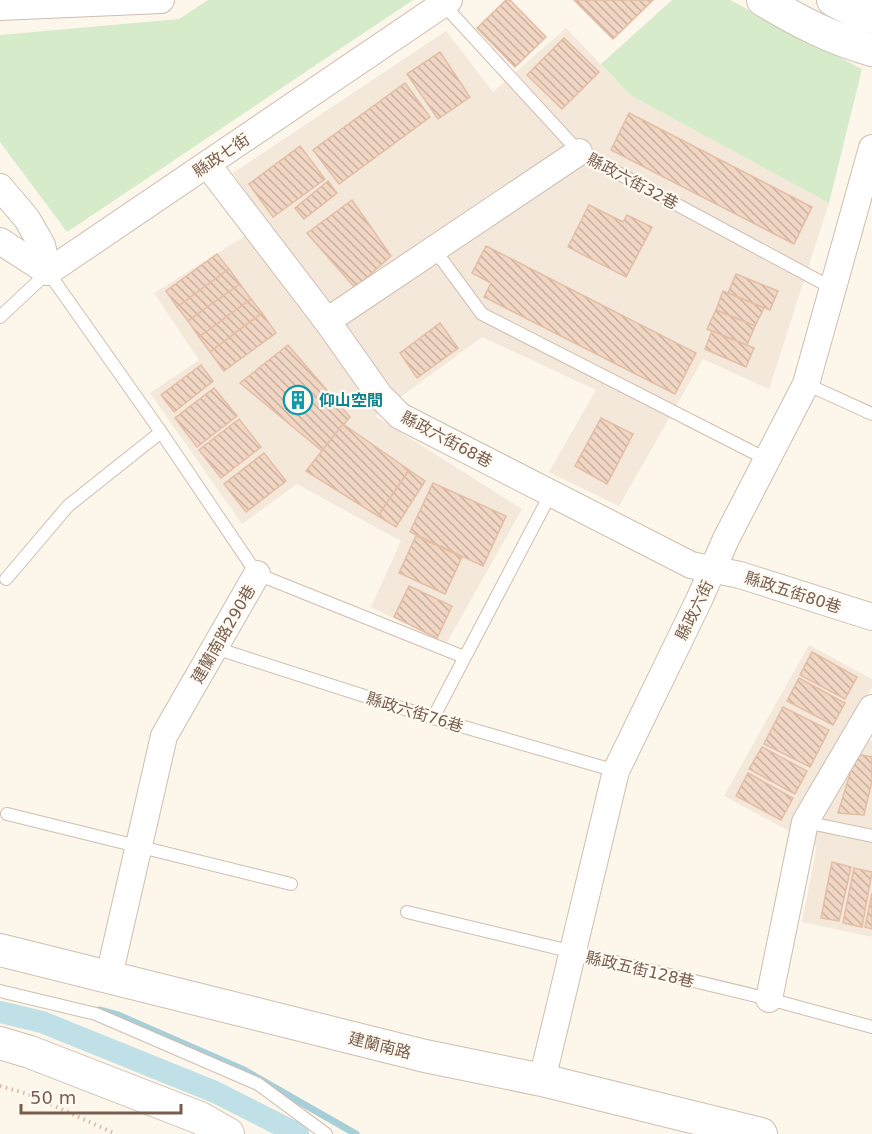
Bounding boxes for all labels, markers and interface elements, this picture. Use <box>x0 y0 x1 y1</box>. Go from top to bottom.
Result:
street label: 縣政七街 <box>189 130 253 181</box>
street label: 縣政六街32巷 <box>584 149 682 213</box>
building icon: 仰山空間 <box>282 384 314 416</box>
place label: 仰山空間 <box>319 391 383 410</box>
street label: 縣政六街68巷 <box>398 407 496 471</box>
street label: 縣政五街80巷 <box>742 568 844 617</box>
street label: 縣政六街 <box>672 577 717 643</box>
street label: 建蘭南路290巷 <box>188 582 259 687</box>
street label: 縣政六街76巷 <box>364 689 466 736</box>
street label: 縣政五街128巷 <box>584 948 696 991</box>
street label: 建蘭南路 <box>347 1029 413 1062</box>
scale bar <box>21 1077 182 1115</box>
text: 50 m <box>30 1087 76 1108</box>

